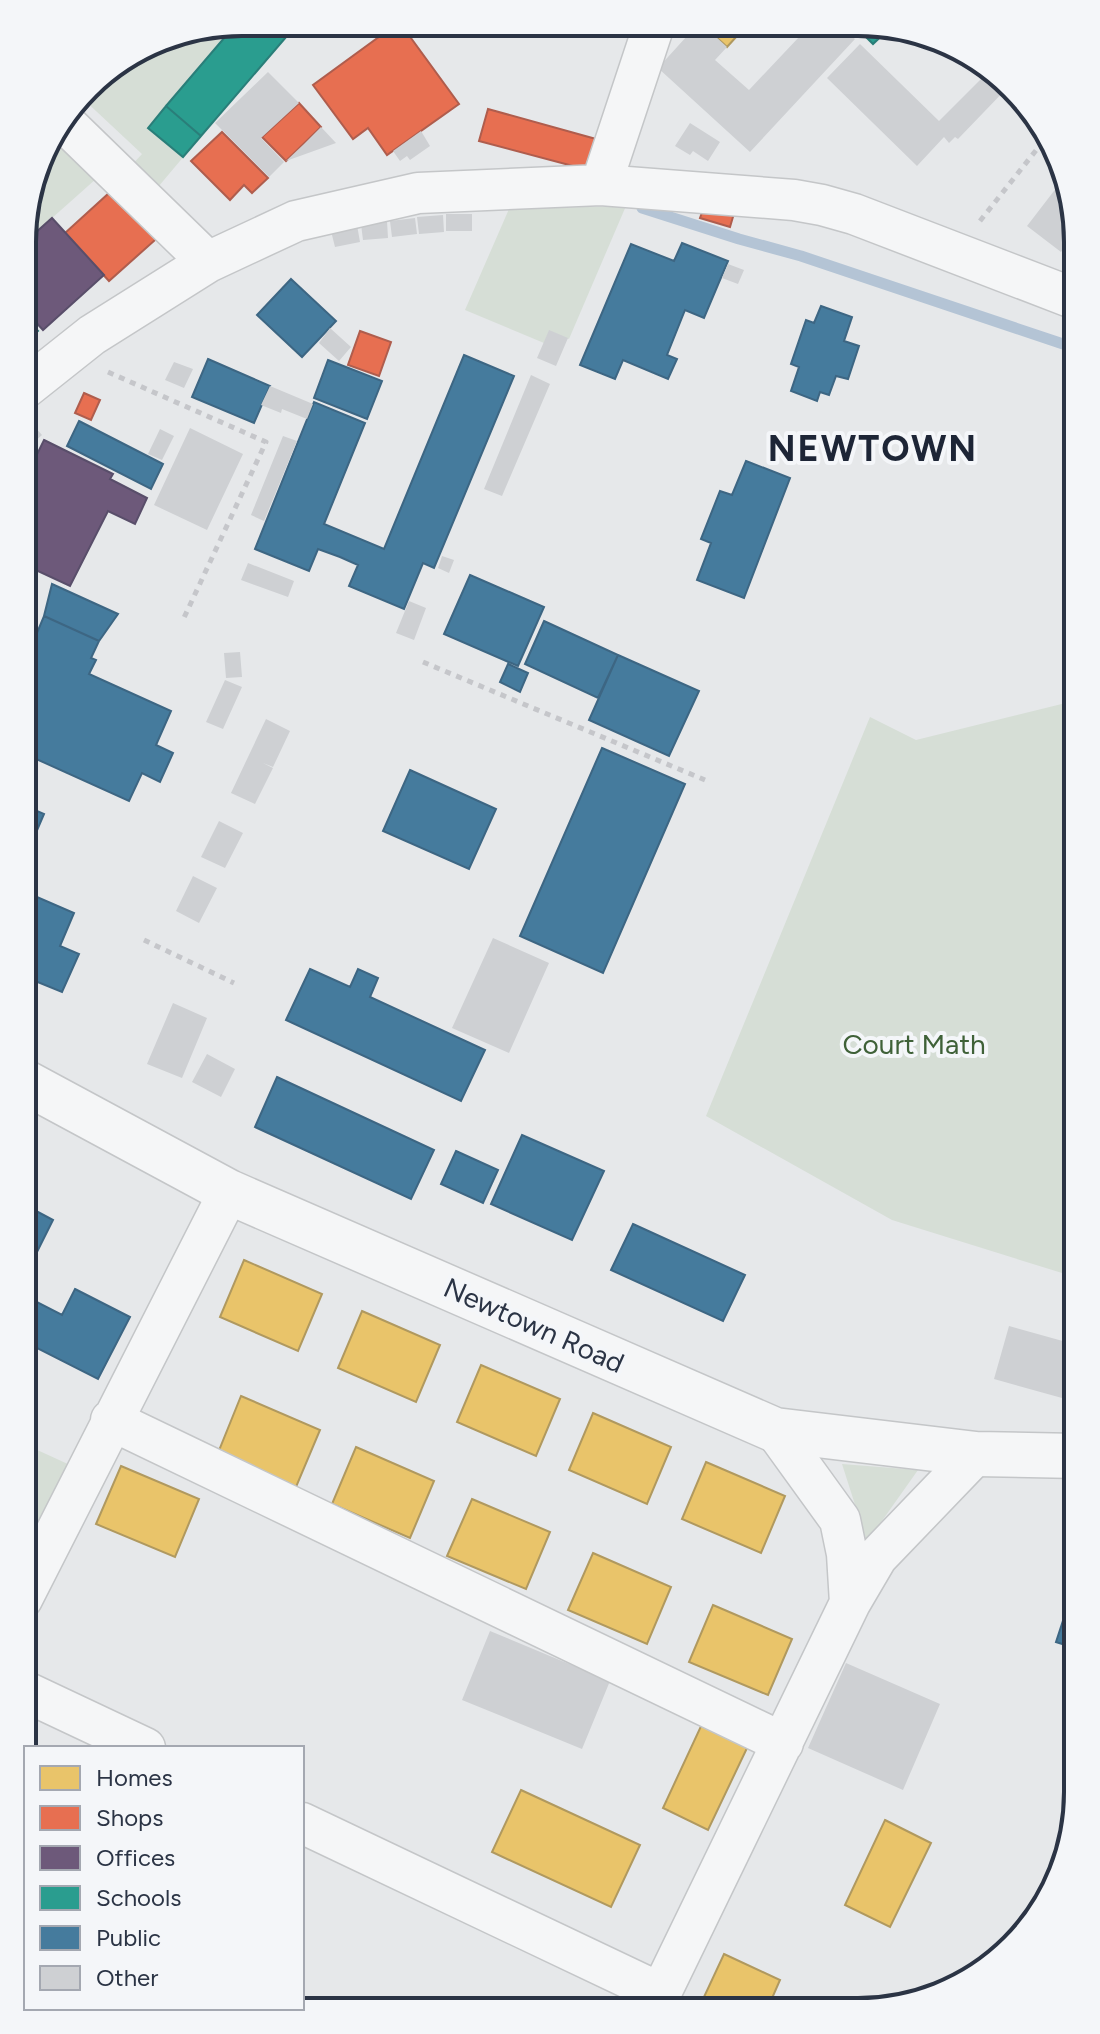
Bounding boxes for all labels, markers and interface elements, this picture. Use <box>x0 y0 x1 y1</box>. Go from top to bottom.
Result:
district label: NEWTOWN <box>768 427 978 470</box>
park label: Court Math <box>842 1027 986 1061</box>
street label: Newtown Road <box>439 1270 629 1380</box>
legend <box>24 1746 304 2010</box>
text: Homes <box>96 1763 173 1792</box>
text: Shops <box>96 1803 163 1832</box>
text: Offices <box>96 1843 175 1872</box>
text: Schools <box>96 1883 181 1912</box>
text: Public <box>96 1923 161 1952</box>
text: Other <box>96 1963 158 1992</box>

